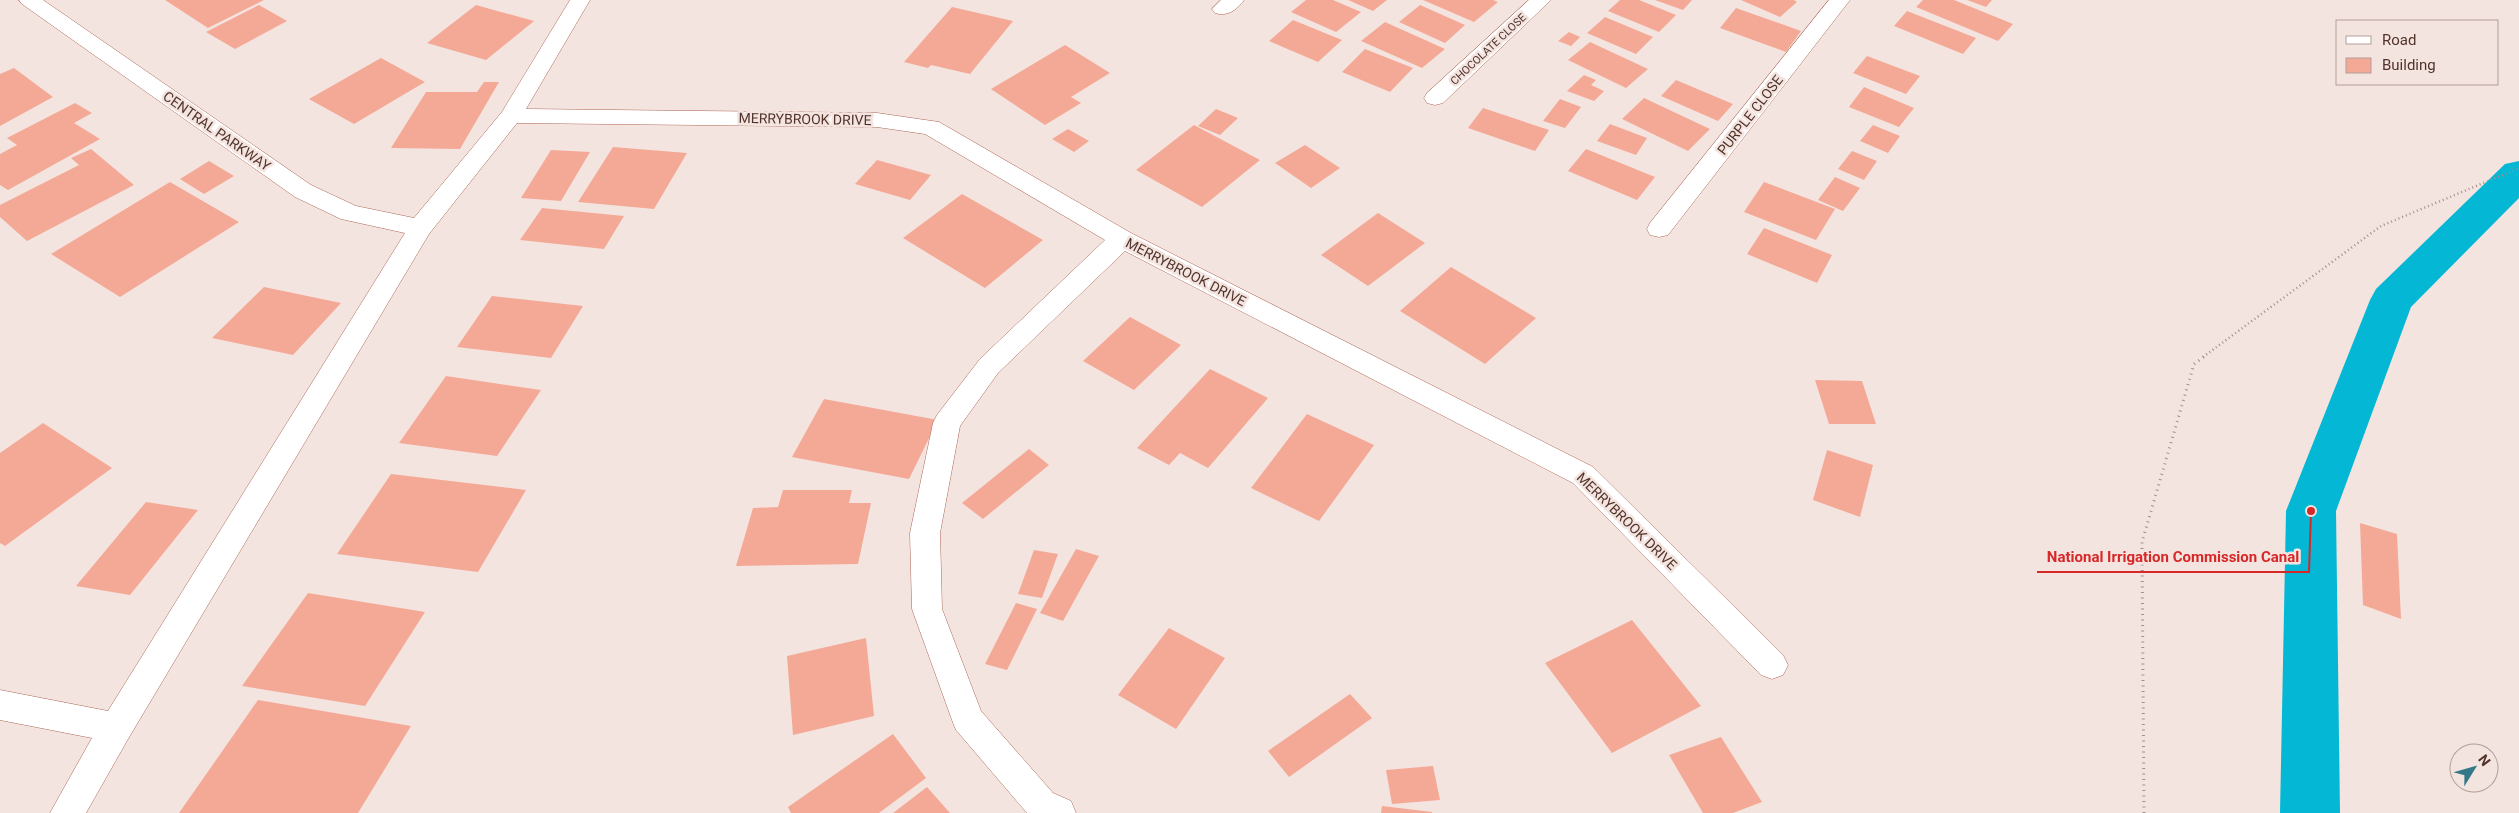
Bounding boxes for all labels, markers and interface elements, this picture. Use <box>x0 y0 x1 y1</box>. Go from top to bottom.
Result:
street label: CHOCOLATE CLOSE <box>1448 11 1529 88</box>
legend <box>2336 20 2499 85</box>
text: Road <box>2382 31 2416 49</box>
text: Building <box>2382 56 2436 74</box>
street label: PURPLE CLOSE <box>1714 72 1786 158</box>
street label: CENTRAL PARKWAY <box>160 88 274 174</box>
street label: MERRYBROOK DRIVE <box>738 110 872 128</box>
street label: MERRYBROOK DRIVE <box>1123 235 1249 309</box>
street label: MERRYBROOK DRIVE <box>1574 469 1680 573</box>
callout: National Irrigation Commission Canal <box>2037 542 2309 572</box>
text: National Irrigation Commission Canal <box>2047 548 2299 566</box>
north arrow <box>2449 743 2499 793</box>
text: N <box>2475 751 2494 769</box>

